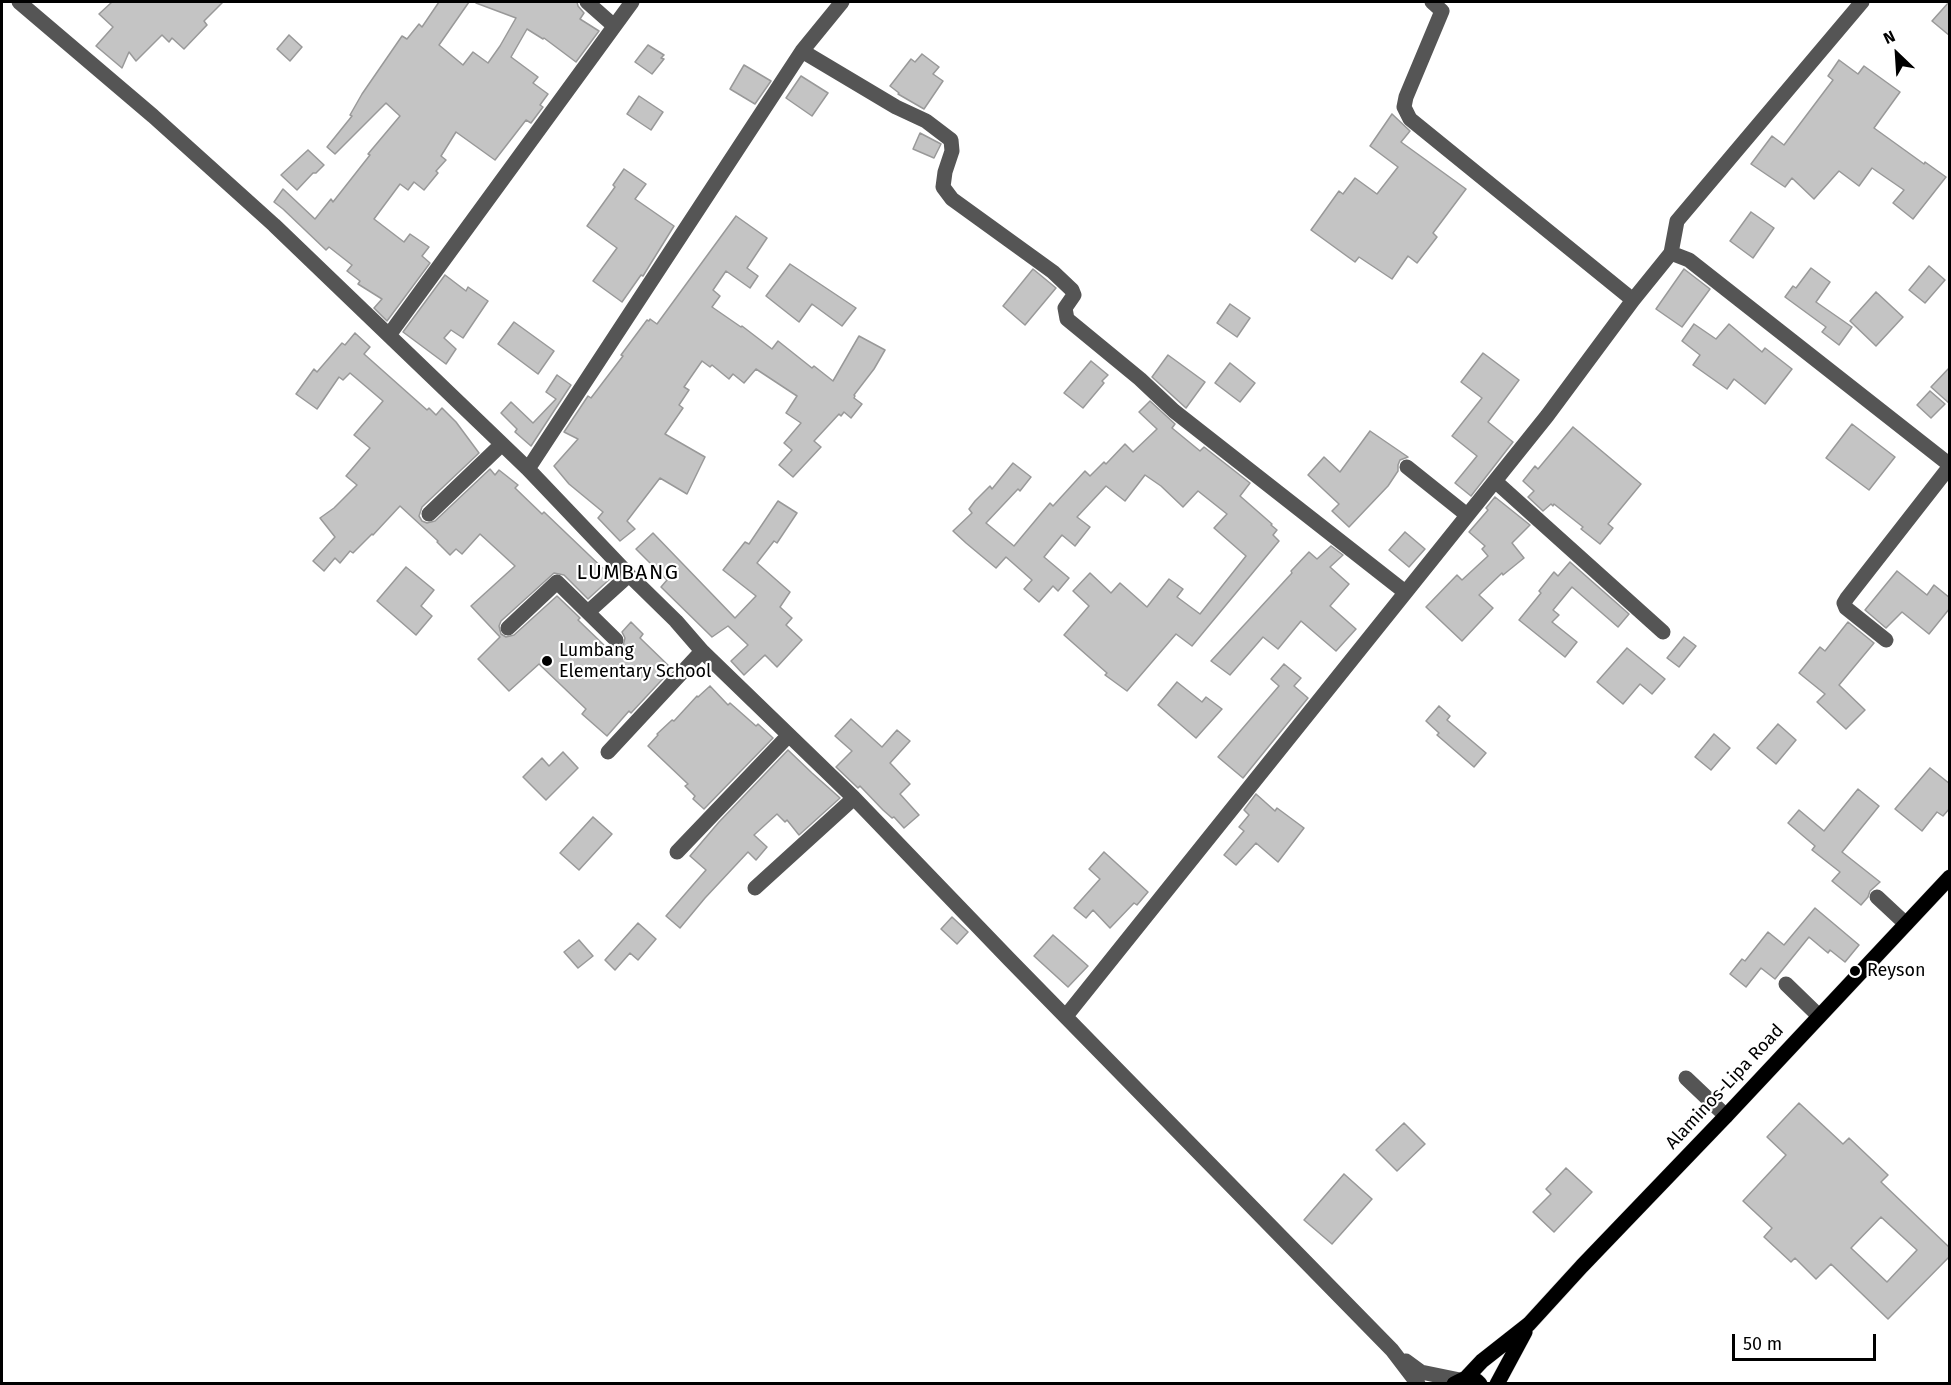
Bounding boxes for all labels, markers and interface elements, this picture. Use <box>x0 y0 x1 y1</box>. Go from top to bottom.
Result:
north arrow <box>1867 24 1927 84</box>
text: N <box>1880 26 1898 48</box>
district label: LUMBANG <box>577 560 679 586</box>
place label: Lumbang Elementary School <box>559 640 711 682</box>
marker: Lumbang Elementary School <box>540 654 554 668</box>
place label: Reyson <box>1867 960 1926 982</box>
marker: Reyson <box>1848 964 1862 978</box>
street label: Alaminos-Lipa Road <box>1662 1020 1788 1154</box>
scale bar <box>1735 1322 1879 1360</box>
text: 50 m <box>1743 1333 1782 1355</box>

